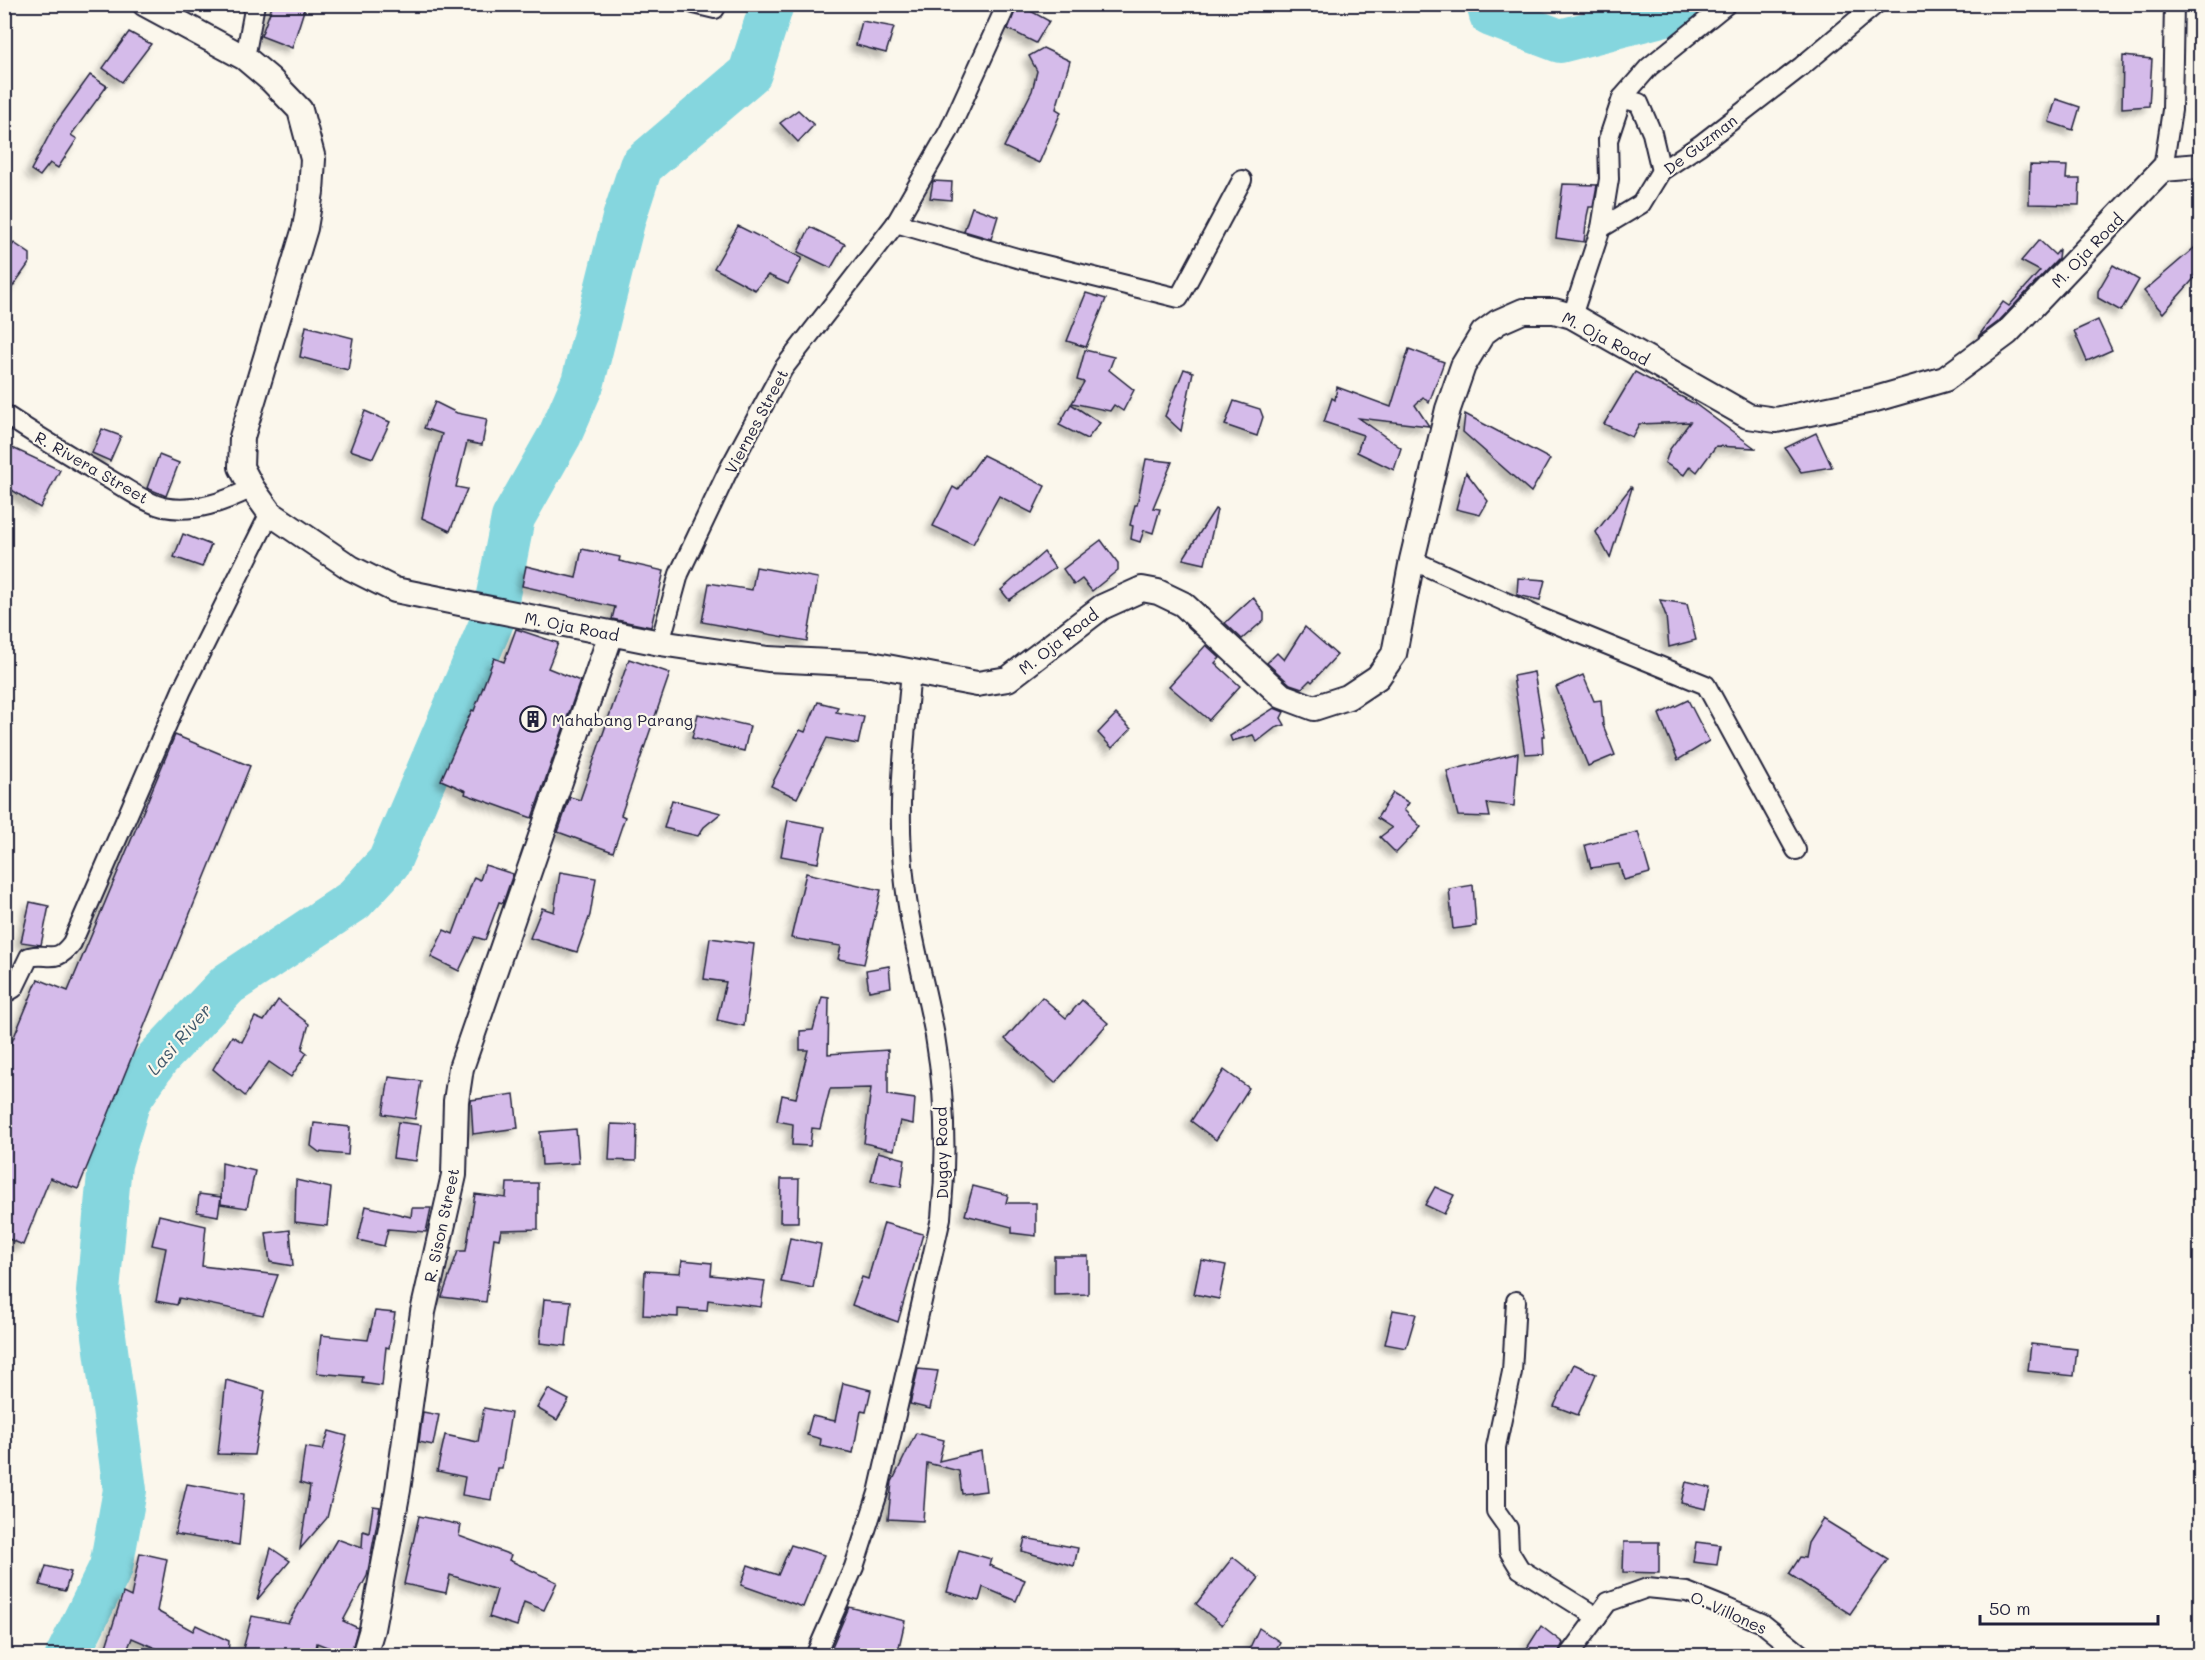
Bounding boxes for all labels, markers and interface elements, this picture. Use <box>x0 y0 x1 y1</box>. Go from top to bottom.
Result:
street label: De Guzman <box>1659 109 1741 179</box>
street label: M. Oja Road <box>2046 208 2128 292</box>
street label: M. Oja Road <box>1559 306 1653 370</box>
street label: Viernes Street <box>720 365 792 477</box>
street label: R. Rivera Street <box>31 426 153 508</box>
street label: M. Oja Road <box>1014 603 1102 679</box>
street label: M. Oja Road <box>523 607 621 645</box>
building icon: Mahabang Parang <box>518 704 548 734</box>
place label: Mahabang Parang <box>552 709 693 730</box>
water label: Lasi River <box>141 998 217 1080</box>
street label: Dugay Road <box>930 1107 952 1199</box>
street label: R. Sison Street <box>419 1166 463 1284</box>
street label: O. Villones <box>1687 1586 1771 1638</box>
scale bar <box>1980 1588 2158 1626</box>
text: 50 m <box>1989 1596 2031 1620</box>

